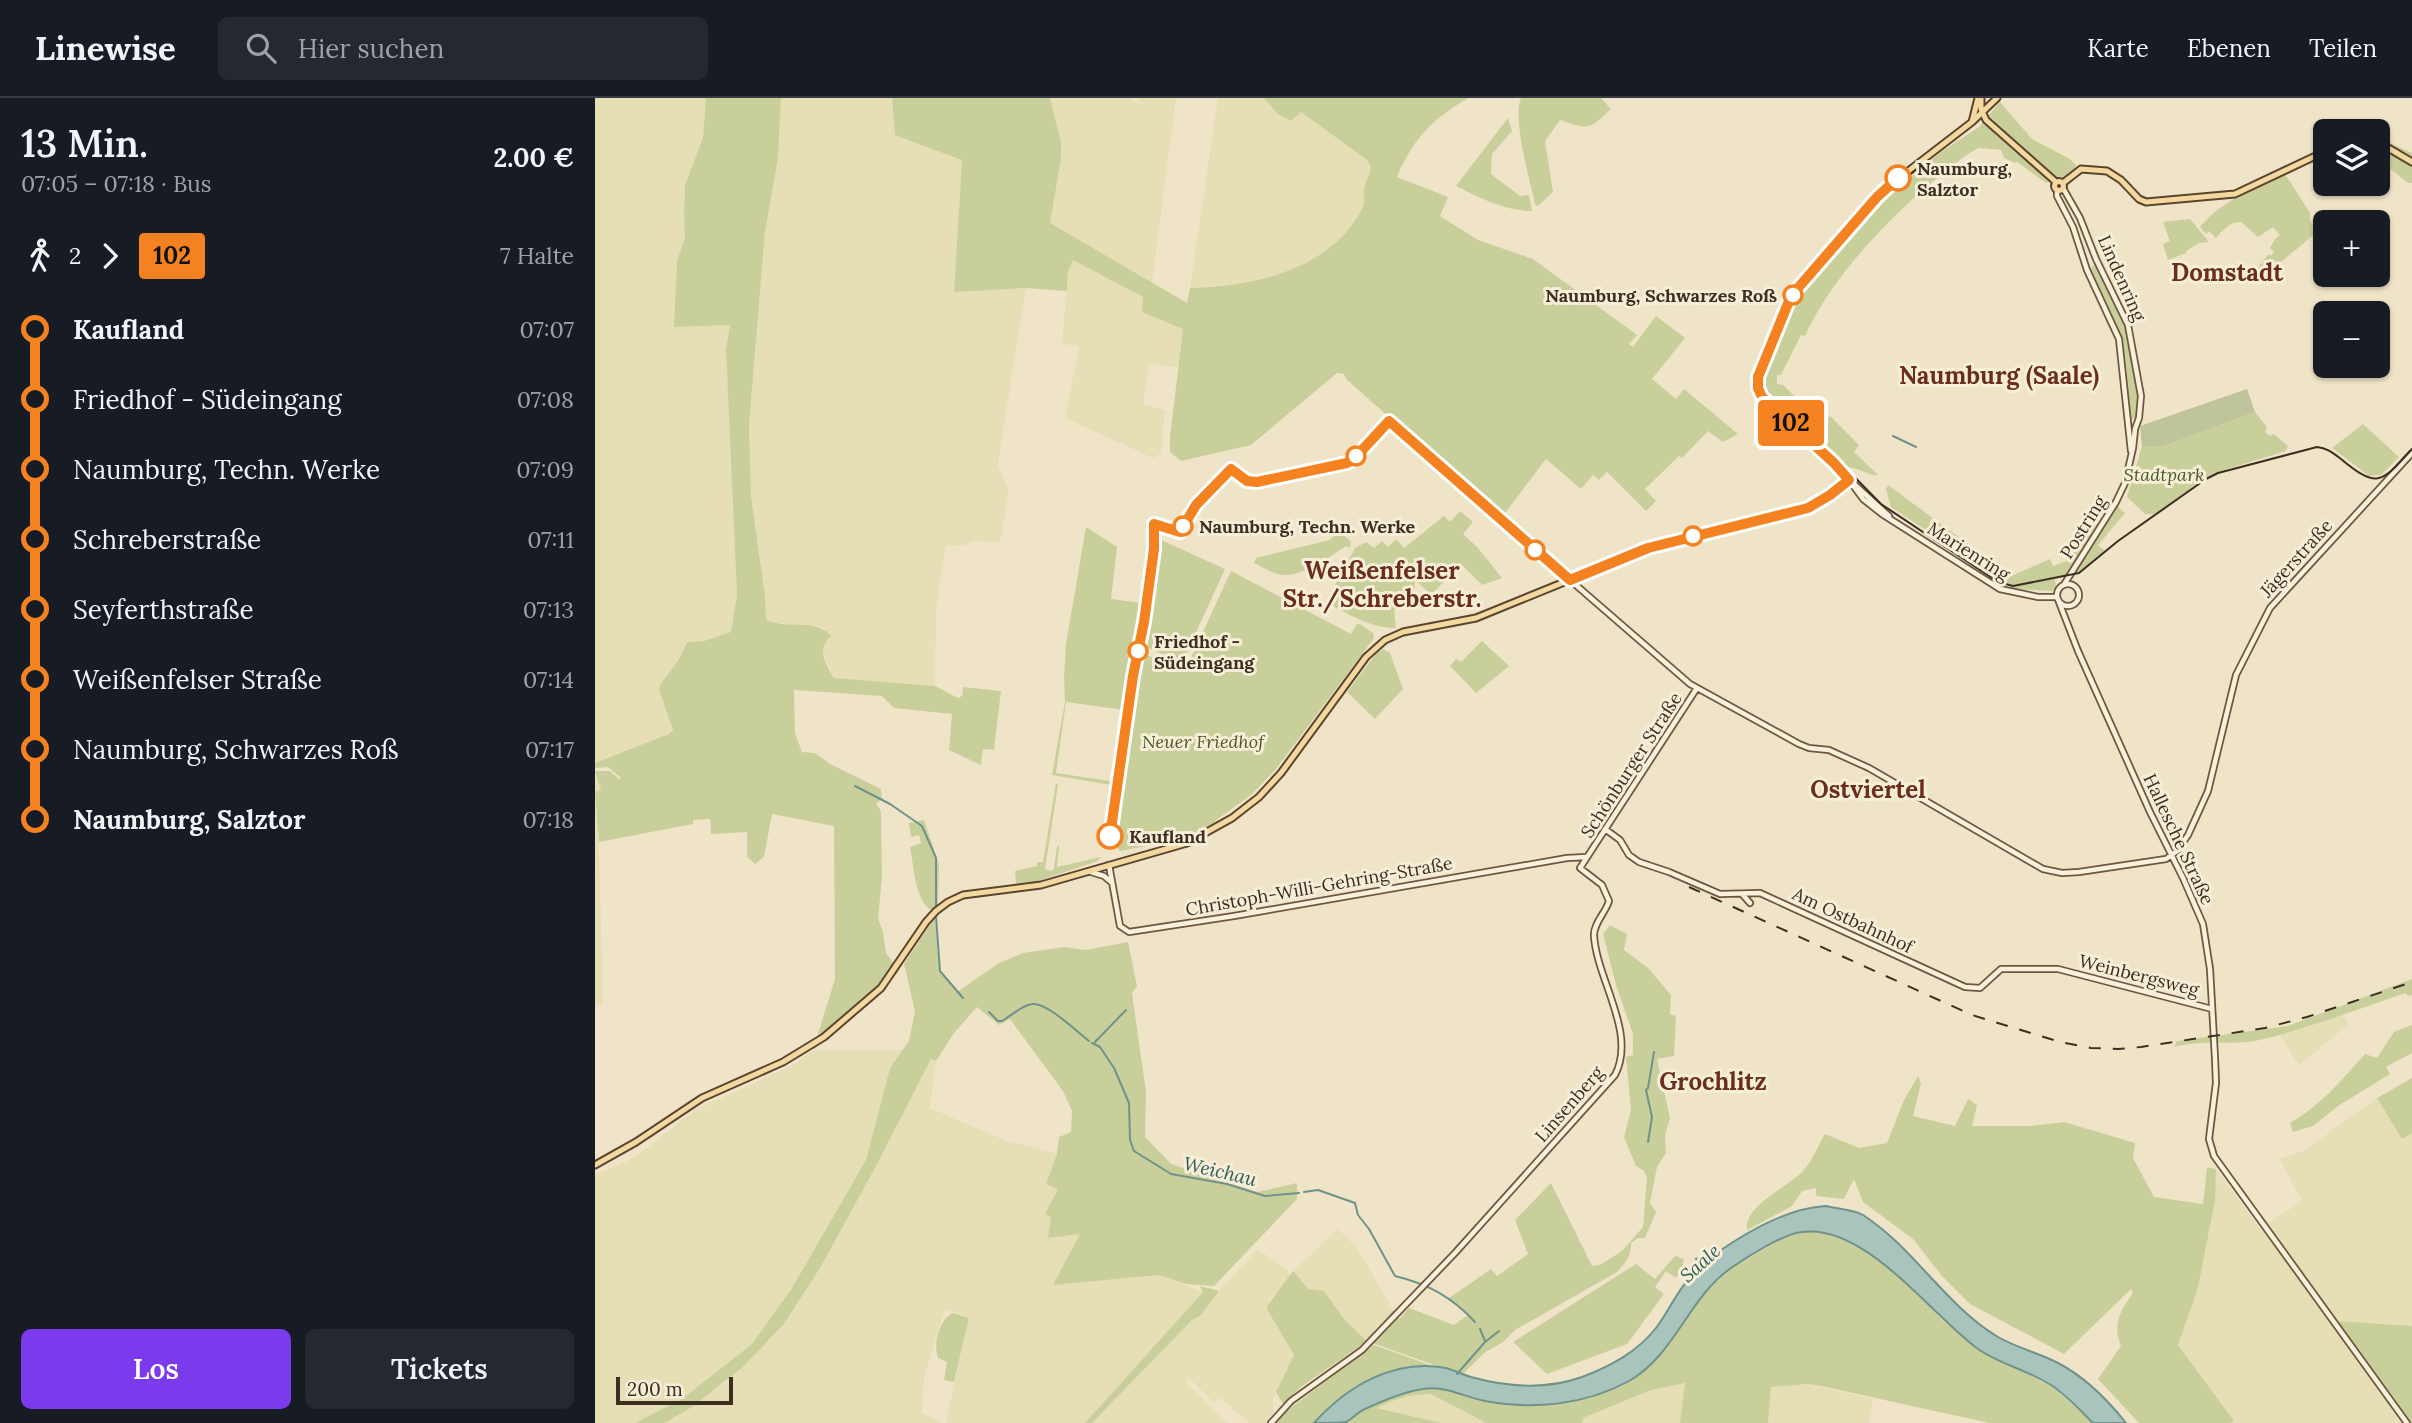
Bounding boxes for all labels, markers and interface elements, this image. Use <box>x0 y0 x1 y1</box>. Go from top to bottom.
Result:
search box <box>218 17 708 80</box>
text: Linewise <box>35 27 176 69</box>
icon: search <box>242 29 280 67</box>
text: Hier suchen <box>298 32 444 65</box>
text: Karte <box>2087 33 2149 64</box>
text: Ebenen <box>2187 33 2271 64</box>
text: Teilen <box>2309 33 2377 64</box>
text: 13 Min. <box>21 119 148 167</box>
map controls <box>2313 119 2390 378</box>
button: layers <box>2313 119 2390 196</box>
text: 2.00 € <box>494 141 574 174</box>
place label: Naumburg, Salztor <box>1917 157 2012 201</box>
marker: Naumburg, Salztor <box>1885 165 1911 191</box>
text: 07:05 – 07:18 · Bus <box>21 169 211 198</box>
button: + <box>2313 210 2390 287</box>
street label: Lindenring <box>2093 231 2152 325</box>
icon: walk <box>21 237 59 275</box>
icon: forward <box>91 237 129 275</box>
text: 102 <box>153 240 191 271</box>
text: 2 <box>69 241 81 270</box>
text: 7 Halte <box>500 241 574 270</box>
district label: Domstadt <box>2171 257 2284 288</box>
place label: Naumburg, Schwarzes Roß <box>1545 284 1777 307</box>
marker: Naumburg, Schwarzes Roß <box>1783 285 1803 305</box>
button: − <box>2313 301 2390 378</box>
text: Kaufland <box>73 313 184 346</box>
text: 07:07 <box>519 315 574 344</box>
district label: Naumburg (Saale) <box>1899 360 2099 391</box>
text: Friedhof - Südeingang <box>73 383 342 416</box>
text: 07:08 <box>517 385 574 414</box>
line badge: 102 <box>1751 400 1831 446</box>
text: 102 <box>1772 407 1810 438</box>
unlabelled marker <box>1346 446 1366 466</box>
text: Naumburg, Techn. Werke <box>73 453 380 486</box>
text: 07:09 <box>516 455 574 484</box>
park label: Stadtpark <box>2124 463 2204 486</box>
street label: Postring <box>2055 490 2112 563</box>
street label: Jägerstraße <box>2254 514 2337 603</box>
place label: Naumburg, Techn. Werke <box>1199 515 1416 538</box>
marker: Naumburg, Techn. Werke <box>1173 516 1193 536</box>
street label: Marienring <box>1923 517 2015 586</box>
text: Schreberstraße <box>73 523 261 556</box>
text: 07:11 <box>527 525 574 554</box>
unlabelled marker <box>1683 526 1703 546</box>
unlabelled marker <box>1525 540 1545 560</box>
district label: Weißenfelser Str./Schreberstr. <box>1283 555 1481 614</box>
text: Seyferthstraße <box>73 593 254 626</box>
text: 07:13 <box>523 595 574 624</box>
place label: Friedhof - Südeingang <box>1154 630 1255 674</box>
marker: Friedhof - Südeingang <box>1128 641 1148 661</box>
text: Weißenfelser Straße <box>73 663 322 696</box>
text: 07:14 <box>523 665 574 694</box>
street label: Schönburger Straße <box>1575 688 1687 842</box>
park label: Neuer Friedhof <box>1142 730 1266 753</box>
text: Naumburg, Schwarzes Roß <box>73 733 399 766</box>
text: 07:17 <box>525 735 574 764</box>
street label: Hallesche Straße <box>2139 770 2220 908</box>
district label: Ostviertel <box>1810 774 1926 805</box>
text: Naumburg, Salztor <box>73 803 305 836</box>
text: 07:18 <box>523 805 574 834</box>
marker: Kaufland <box>1097 823 1123 849</box>
place label: Kaufland <box>1129 825 1206 848</box>
street label: Christoph-Willi-Gehring-Straße <box>1184 851 1455 921</box>
street label: Am Ostbahnhof <box>1788 882 1919 959</box>
street label: Weinbergsweg <box>2076 949 2203 1001</box>
street label: Linsenberg <box>1530 1060 1609 1147</box>
district label: Grochlitz <box>1659 1066 1767 1097</box>
water label: Weichau <box>1181 1151 1260 1191</box>
water label: Saale <box>1675 1239 1725 1287</box>
button: Los <box>21 1329 291 1409</box>
button: Tickets <box>305 1329 574 1409</box>
scale bar <box>616 1374 733 1406</box>
text: 200 m <box>627 1377 683 1401</box>

